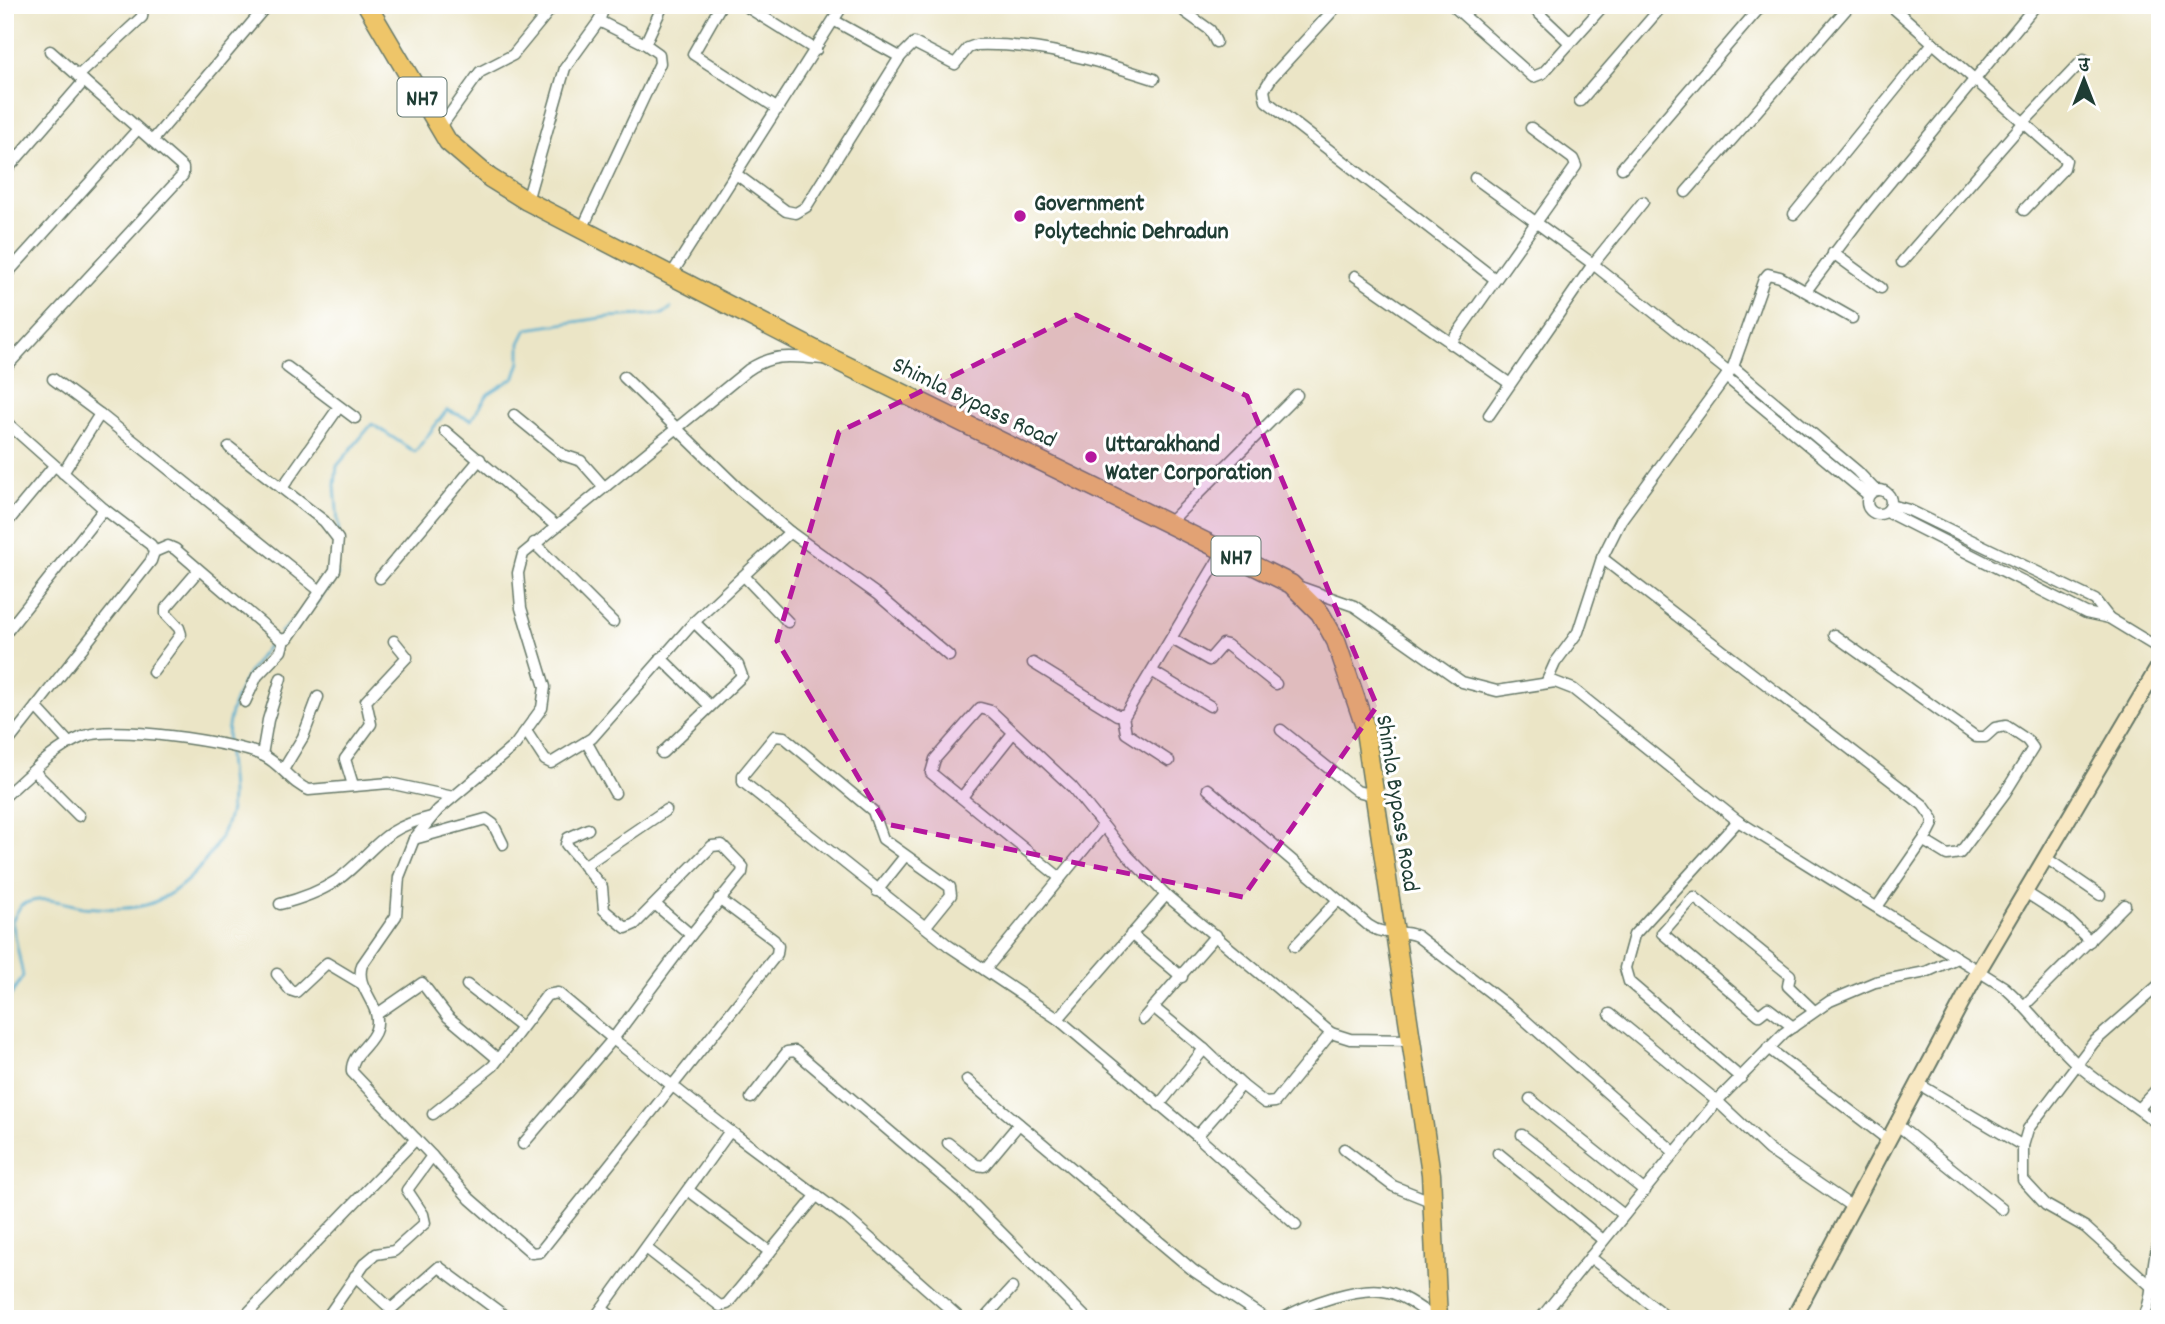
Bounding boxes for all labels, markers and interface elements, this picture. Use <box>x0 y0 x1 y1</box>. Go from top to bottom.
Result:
north arrow <box>2050 46 2120 116</box>
text: उ <box>2078 53 2091 80</box>
road number: NH7 <box>398 78 446 116</box>
place label: Government Polytechnic Dehradun <box>1034 188 1228 250</box>
marker: Government Polytechnic Dehradun <box>1012 208 1028 224</box>
street label: Shimla Bypass Road <box>886 349 1062 458</box>
place label: Uttarakhand Water Corporation <box>1105 429 1272 491</box>
marker: Uttarakhand Water Corporation <box>1083 449 1099 465</box>
road number: NH7 <box>1212 536 1260 576</box>
street label: Shimla Bypass Road <box>1365 712 1427 894</box>

